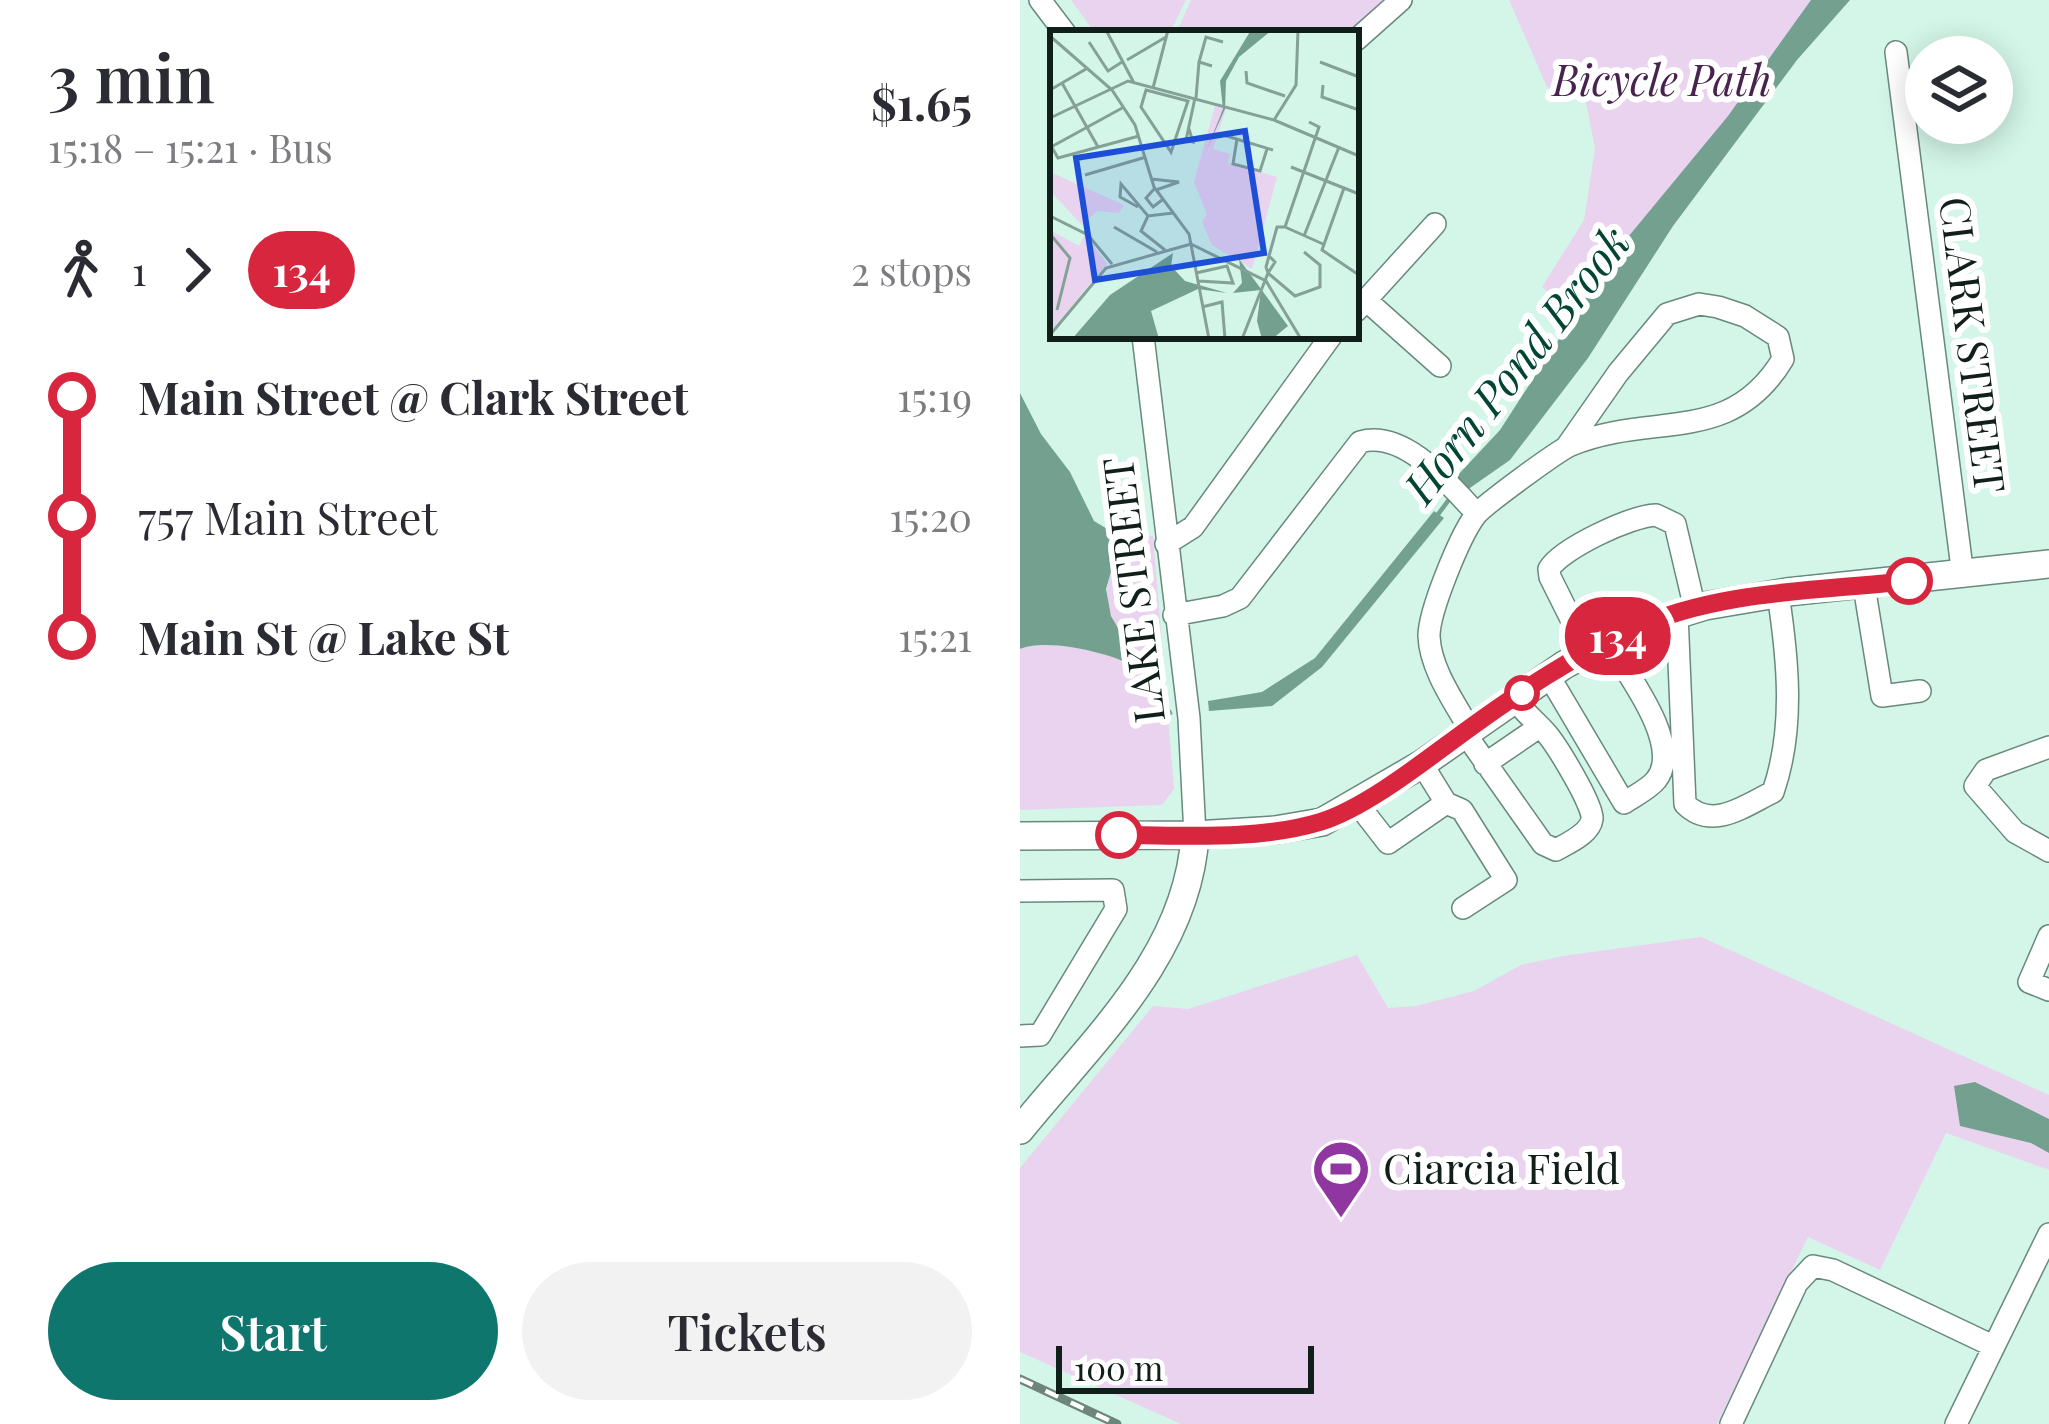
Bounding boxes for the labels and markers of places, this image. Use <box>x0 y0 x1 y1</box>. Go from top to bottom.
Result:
unlabelled marker <box>1887 559 1931 603</box>
unlabelled marker <box>1506 677 1538 709</box>
unlabelled marker <box>1097 813 1141 857</box>
sports icon: Ciarcia Field <box>1310 1138 1372 1220</box>
place label: Ciarcia Field <box>1383 1139 1620 1195</box>

